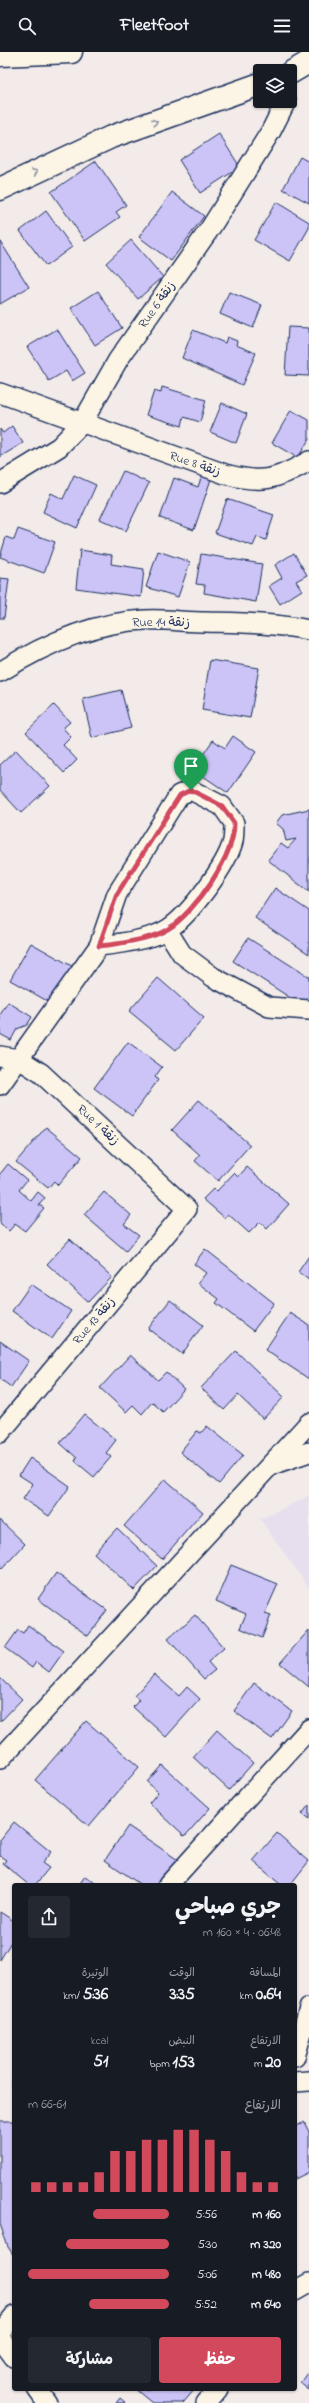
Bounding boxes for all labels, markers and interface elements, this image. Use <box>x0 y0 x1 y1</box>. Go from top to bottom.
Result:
text: Fleetfoot <box>120 13 189 39</box>
icon: search <box>16 15 38 37</box>
icon: menu <box>271 15 293 37</box>
map controls <box>253 64 297 108</box>
button: layers <box>253 64 297 108</box>
one-way arrow <box>151 118 158 126</box>
one-way arrow <box>31 168 38 176</box>
street label: Rue 6 زنقة <box>134 277 180 333</box>
street label: Rue 8 زنقة <box>167 446 223 482</box>
street label: Rue 14 زنقة <box>132 613 190 632</box>
pin <box>174 749 208 790</box>
icon: arrive <box>180 755 202 777</box>
street label: Rue 1 زنقة <box>72 1100 124 1150</box>
street label: Rue 13 زنقة <box>68 1293 120 1349</box>
text: جري صباحي <box>175 1892 281 1924</box>
button: share <box>28 1896 70 1938</box>
text: 06:48 · 4 × 160 m <box>203 1923 281 1942</box>
text: الوتيرة <box>82 1965 108 1981</box>
text: الوقت <box>169 1965 195 1981</box>
text: المسافة <box>250 1965 281 1981</box>
text: 5:36 <box>83 1982 108 2007</box>
text: 3:35 <box>169 1982 195 2007</box>
text: 0.64 <box>256 1982 281 2007</box>
text: /km <box>63 1988 83 2004</box>
text: km <box>240 1988 256 2004</box>
text: kcal <box>91 2033 108 2049</box>
text: النبض <box>168 2033 195 2049</box>
text: الارتفاع <box>250 2033 281 2049</box>
text: 51 <box>93 2049 108 2074</box>
text: 153 <box>173 2050 195 2075</box>
text: 20 <box>265 2050 281 2075</box>
text: bpm <box>149 2056 173 2072</box>
text: m <box>254 2056 265 2072</box>
text: 61–66 m <box>28 2095 66 2114</box>
text: الارتفاع <box>245 2096 281 2115</box>
text: 5:56 <box>195 2205 217 2224</box>
text: 160 m <box>252 2205 281 2224</box>
text: 5:30 <box>197 2235 217 2254</box>
text: 320 m <box>250 2235 281 2254</box>
text: 5:06 <box>197 2265 217 2284</box>
text: 480 m <box>252 2265 281 2284</box>
text: 5:52 <box>195 2295 217 2314</box>
text: 640 m <box>251 2295 281 2314</box>
button: مشاركة <box>28 2337 151 2383</box>
button: حفظ <box>159 2337 281 2383</box>

